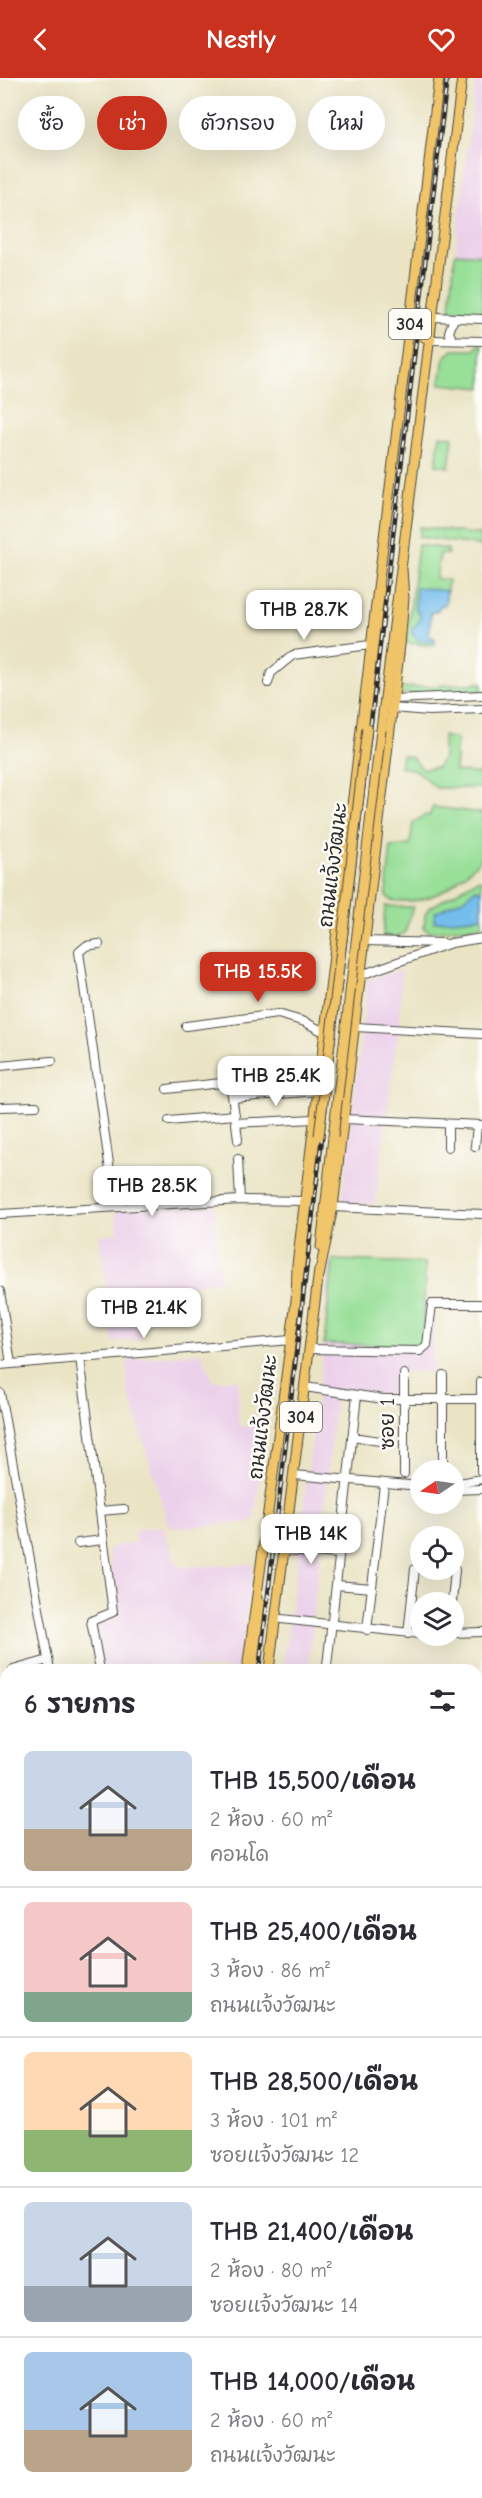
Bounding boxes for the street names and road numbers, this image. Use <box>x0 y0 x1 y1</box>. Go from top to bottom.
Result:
road number: 304 <box>389 309 431 339</box>
street label: ถนนแจ้งวัฒนะ <box>312 801 352 929</box>
street label: ถนนแจ้งวัฒนะ <box>242 1353 282 1481</box>
street label: ซอย 1 <box>376 1398 399 1450</box>
road number: 304 <box>280 1402 322 1432</box>

